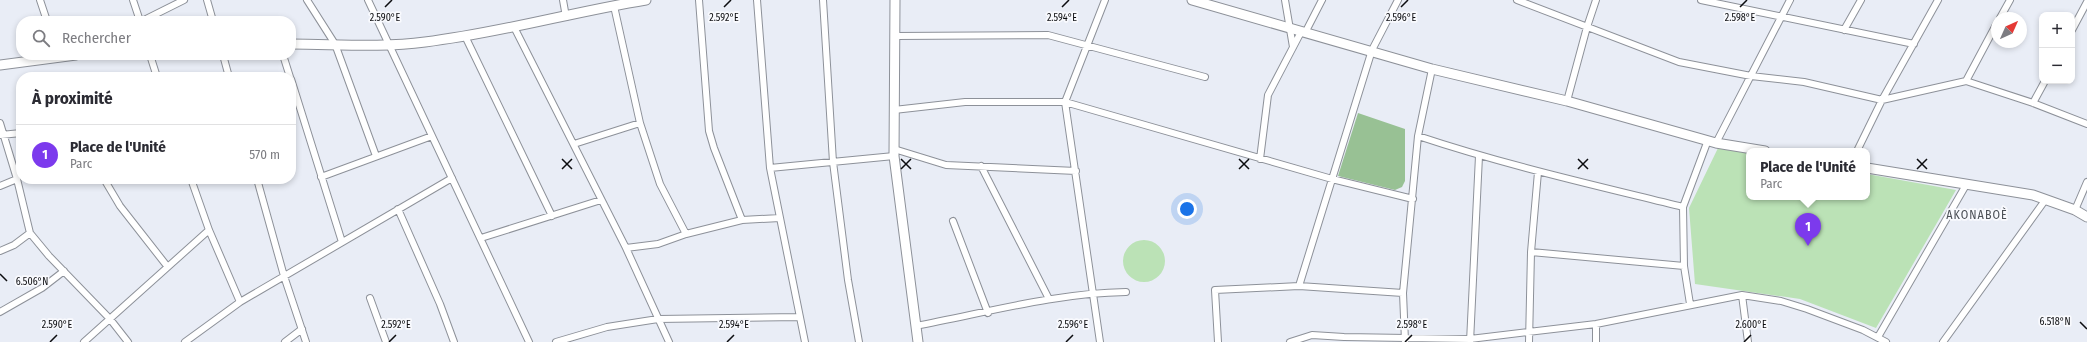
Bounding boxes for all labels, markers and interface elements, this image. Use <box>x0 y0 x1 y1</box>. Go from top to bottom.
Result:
text: 2.590°E <box>370 12 401 24</box>
text: 2.592°E <box>709 12 739 24</box>
text: 2.594°E <box>1047 12 1077 24</box>
text: 2.596°E <box>1386 12 1416 24</box>
text: 2.598°E <box>1725 12 1755 24</box>
north arrow <box>1991 12 2027 48</box>
map controls <box>2039 12 2075 84</box>
button: + <box>2039 12 2075 48</box>
search box <box>16 16 296 60</box>
icon: search <box>30 27 52 49</box>
text: Rechercher <box>62 29 131 47</box>
button: − <box>2039 48 2075 84</box>
text: À proximité <box>32 88 113 109</box>
text: Place de l'Unité <box>70 138 166 156</box>
text: 1 <box>42 147 48 162</box>
text: 570 m <box>249 147 280 162</box>
popup <box>1746 148 1870 200</box>
text: Parc <box>70 156 92 171</box>
text: Place de l'Unité <box>1760 158 1856 176</box>
text: Parc <box>1760 176 1782 191</box>
your location <box>1177 199 1197 219</box>
district label: AKONABOÈ <box>1946 207 2008 222</box>
pin: 1 <box>1795 213 1821 246</box>
text: 6.506°N <box>16 276 48 288</box>
text: 6.518°N <box>2040 316 2070 328</box>
text: 2.590°E <box>42 319 73 331</box>
text: 2.592°E <box>381 319 411 331</box>
text: 2.594°E <box>719 319 749 331</box>
text: 2.596°E <box>1058 319 1088 331</box>
text: 2.598°E <box>1397 319 1427 331</box>
text: 2.600°E <box>1735 319 1767 331</box>

